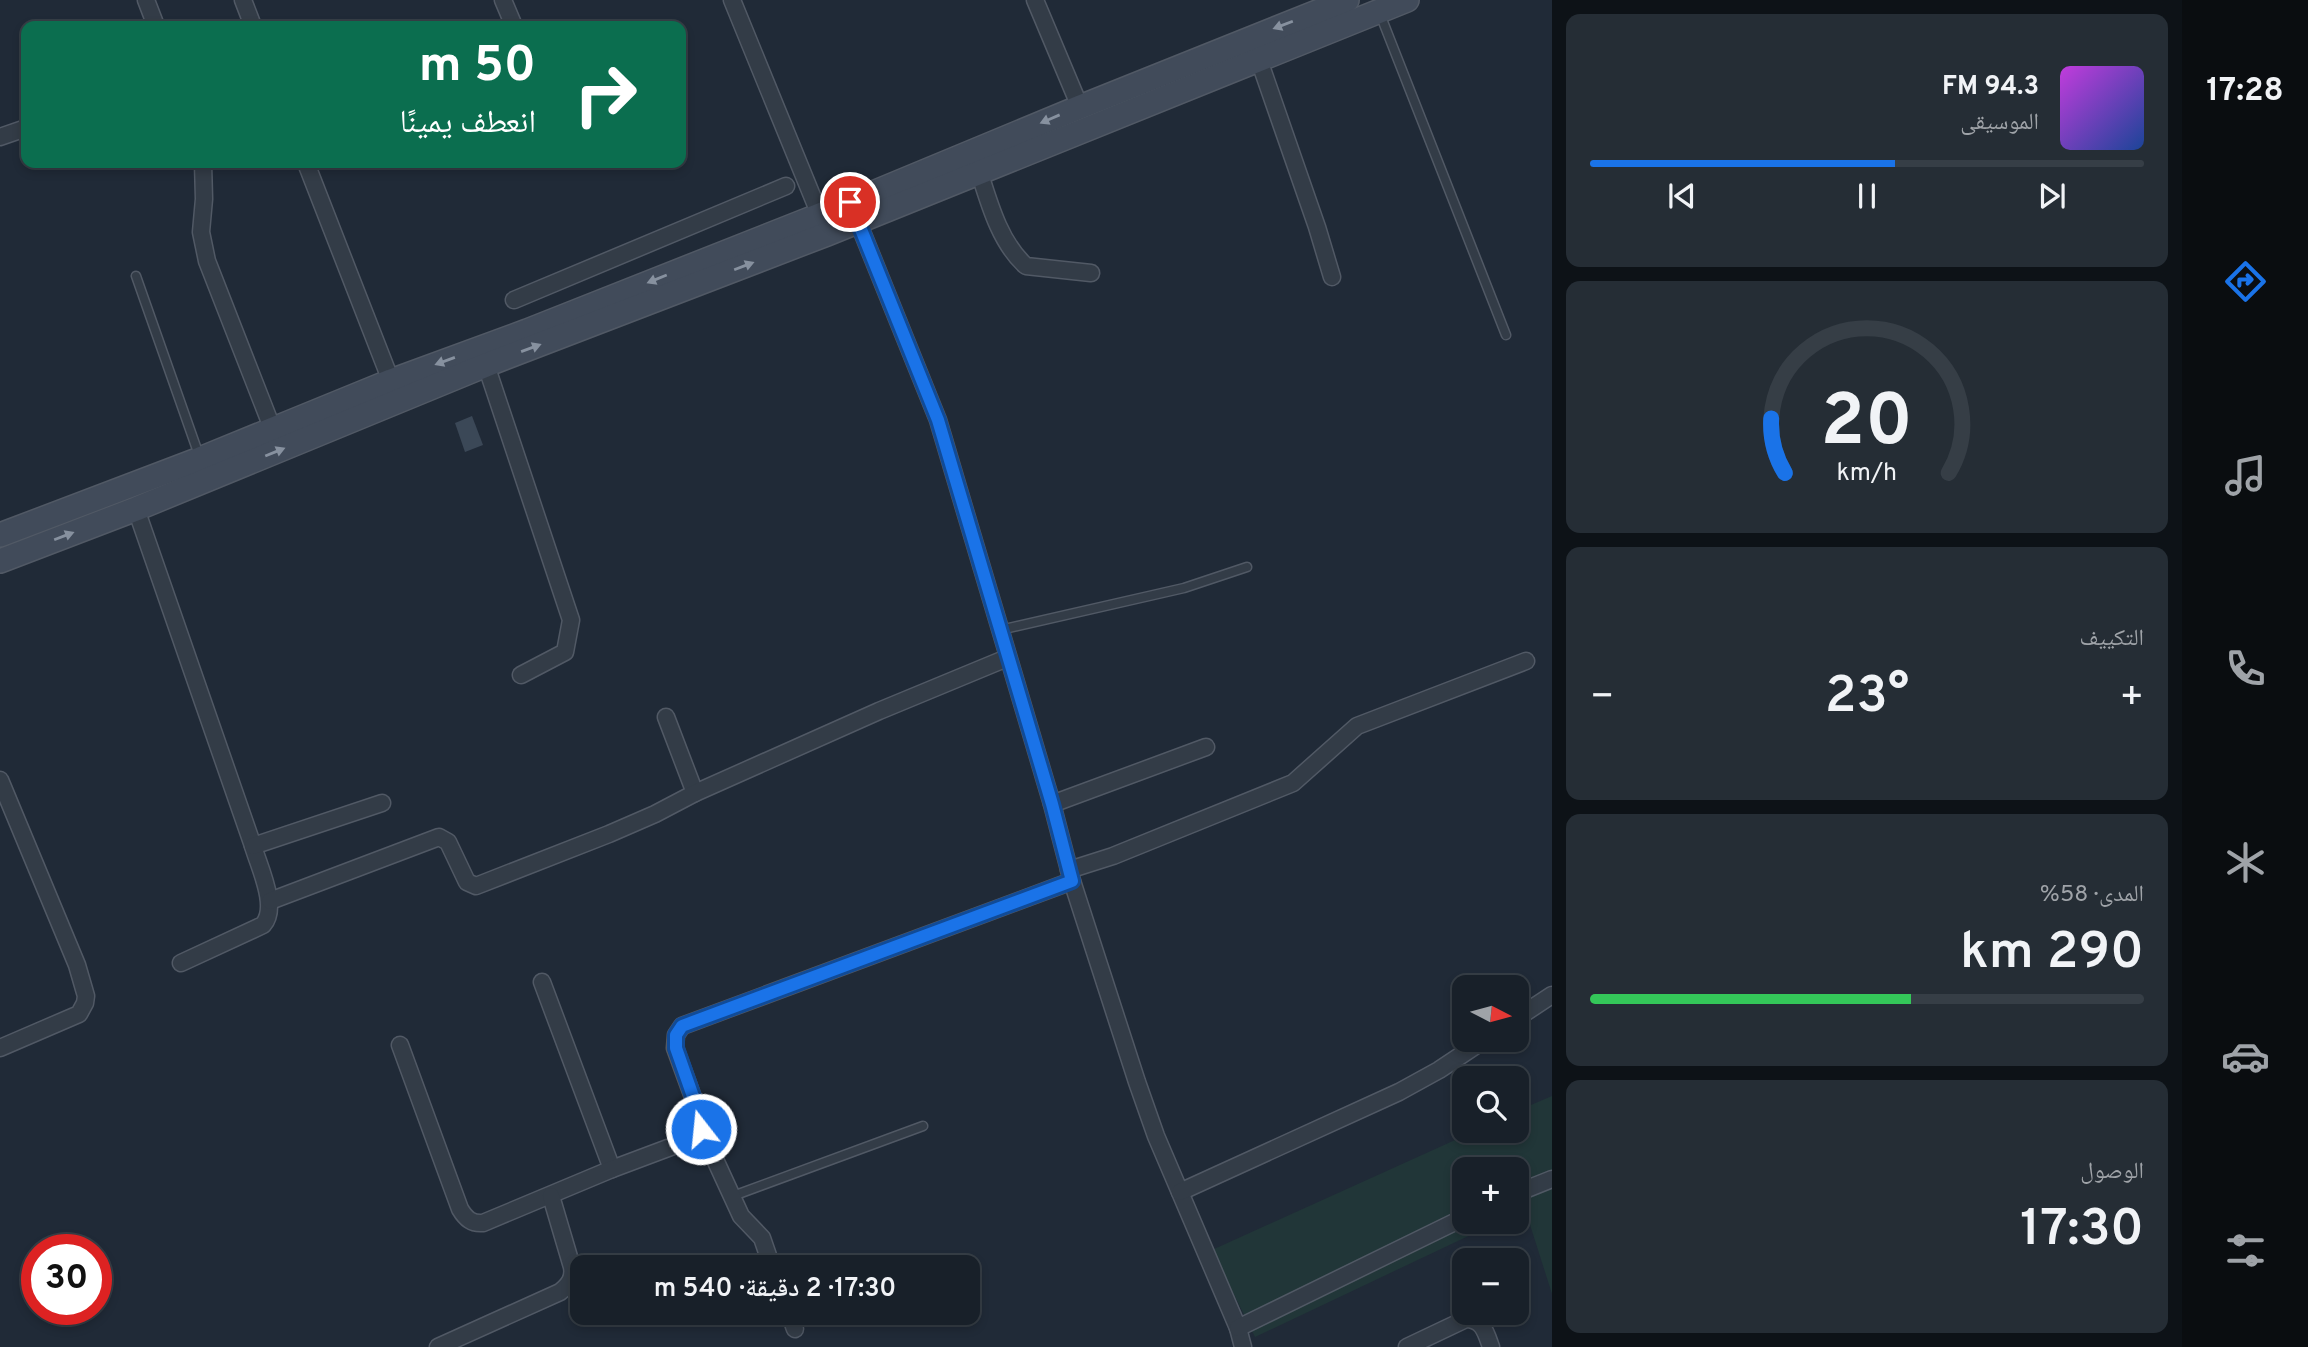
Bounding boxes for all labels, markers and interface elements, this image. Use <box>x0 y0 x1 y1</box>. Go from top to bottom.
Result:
one-way arrow <box>1273 20 1294 31</box>
text: 50 m <box>419 37 536 99</box>
icon: right <box>560 49 651 140</box>
text: 94.3 FM <box>1942 71 2039 104</box>
text: 17:28 <box>2206 72 2284 112</box>
text: انعطف يمينًا <box>399 104 536 144</box>
text: الموسيقى <box>1960 109 2039 138</box>
one-way arrow <box>1039 114 1060 125</box>
pin <box>820 172 880 232</box>
icon: previous <box>1663 177 1701 215</box>
icon: pause <box>1848 177 1886 215</box>
icon: next <box>2033 177 2071 215</box>
icon: arrive <box>831 183 869 221</box>
icon: directions <box>2221 257 2270 306</box>
one-way arrow <box>733 261 754 272</box>
one-way arrow <box>647 274 668 285</box>
one-way arrow <box>521 343 542 354</box>
one-way arrow <box>435 356 456 367</box>
text: 20 <box>1821 379 1913 471</box>
one-way arrow <box>265 447 286 458</box>
icon: music <box>2221 451 2270 500</box>
text: km/h <box>1837 458 1897 490</box>
one-way arrow <box>53 530 74 541</box>
text: التكييف <box>2079 625 2144 654</box>
icon: phone <box>2221 644 2270 693</box>
text: 23° <box>1825 665 1909 731</box>
text: − <box>1590 674 1615 723</box>
text: + <box>2119 674 2144 723</box>
icon: climate <box>2221 838 2270 887</box>
text: المدى · 58% <box>2040 881 2144 910</box>
text: 290 km <box>1960 921 2144 987</box>
north arrow <box>1452 975 1530 1052</box>
map controls <box>1452 975 1529 1325</box>
icon: car <box>2221 1032 2270 1081</box>
button: search <box>1452 1066 1529 1143</box>
position arrow <box>664 1092 738 1166</box>
button: + <box>1452 1157 1529 1234</box>
text: الوصول <box>2080 1158 2144 1187</box>
text: 17:30 <box>2020 1198 2144 1264</box>
icon: filters <box>2221 1226 2270 1275</box>
speed limit sign: 30 <box>21 1234 112 1325</box>
button: − <box>1452 1248 1529 1325</box>
text: 17:30 · 2 دقيقة · 540 m <box>654 1273 896 1306</box>

